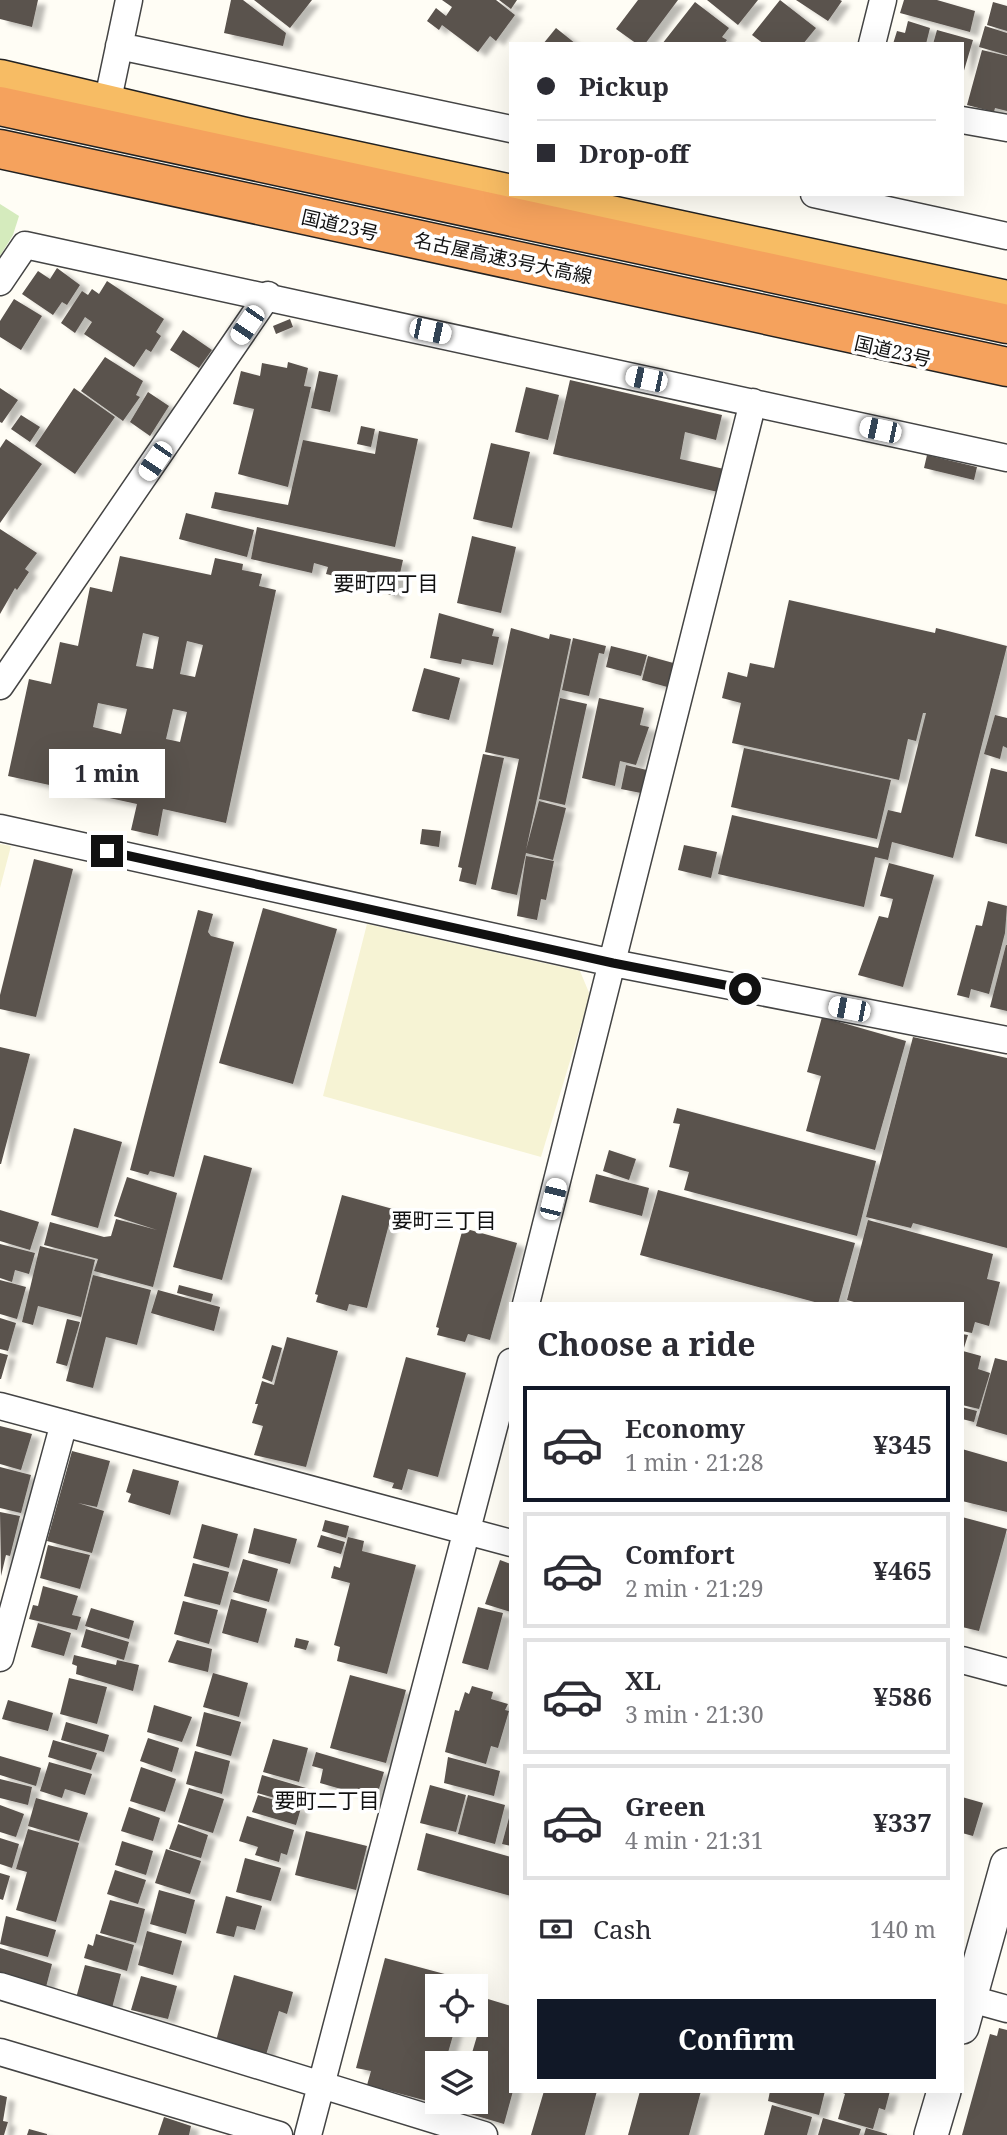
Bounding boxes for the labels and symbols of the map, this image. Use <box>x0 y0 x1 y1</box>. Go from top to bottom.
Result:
street label: 国道23号 <box>299 204 381 246</box>
street label: 名古屋高速3号大高線 <box>411 226 595 290</box>
car <box>227 302 268 348</box>
car <box>408 316 453 346</box>
street label: 国道23号 <box>852 330 934 372</box>
car <box>624 364 669 394</box>
car <box>858 415 903 445</box>
car <box>135 438 176 484</box>
district label: 要町四丁目 <box>334 569 439 597</box>
callout: 1 min <box>49 750 165 798</box>
route end <box>91 835 123 867</box>
route start <box>729 973 761 1005</box>
car <box>827 995 872 1023</box>
car <box>538 1176 569 1222</box>
district label: 要町三丁目 <box>392 1206 497 1234</box>
district label: 要町二丁目 <box>275 1786 380 1814</box>

